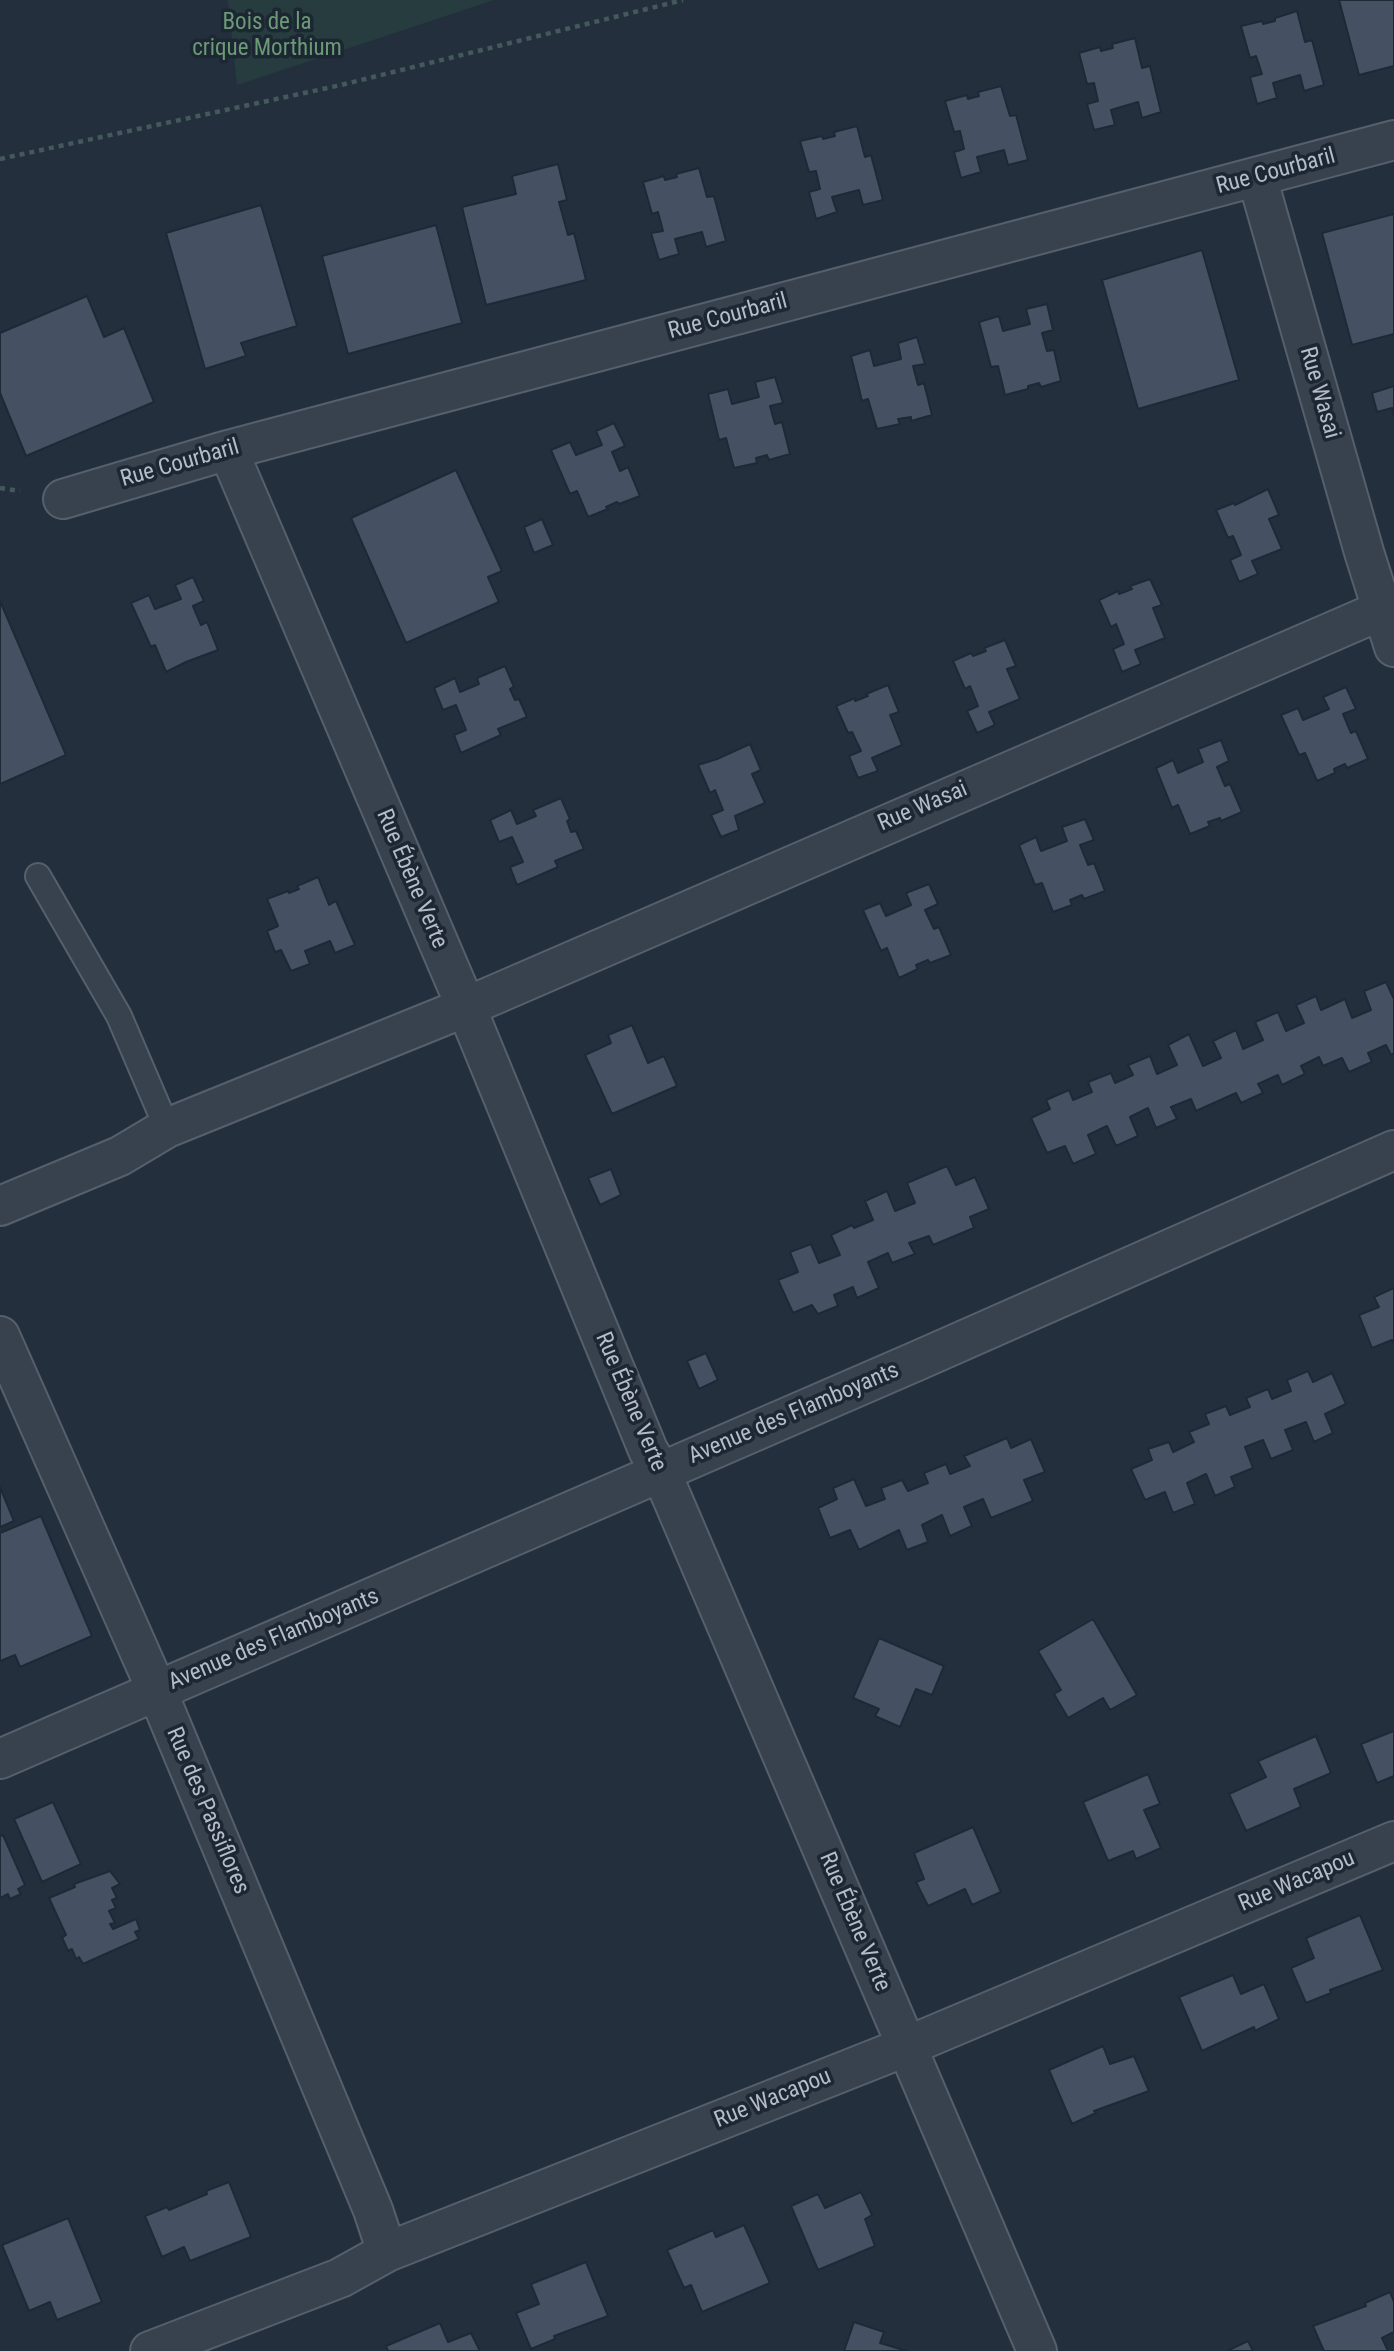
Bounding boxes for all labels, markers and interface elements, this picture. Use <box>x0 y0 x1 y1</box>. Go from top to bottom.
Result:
park label: Bois de la crique Morthium <box>192 9 342 63</box>
street label: Rue Courbaril <box>1213 143 1339 201</box>
street label: Rue Courbaril <box>665 288 791 346</box>
street label: Rue Wasai <box>1293 344 1345 442</box>
street label: Rue Courbaril <box>118 434 242 494</box>
street label: Rue Wasai <box>874 776 972 838</box>
street label: Rue Ébène Verte <box>369 805 453 953</box>
street label: Rue Ébène Verte <box>588 1328 672 1476</box>
street label: Avenue des Flamboyants <box>685 1357 903 1471</box>
street label: Avenue des Flamboyants <box>165 1583 383 1697</box>
street label: Rue des Passiflores <box>159 1723 255 1899</box>
street label: Rue Wacapou <box>1235 1845 1359 1919</box>
street label: Rue Ébène Verte <box>812 1848 896 1996</box>
street label: Rue Wacapou <box>711 2063 835 2135</box>

